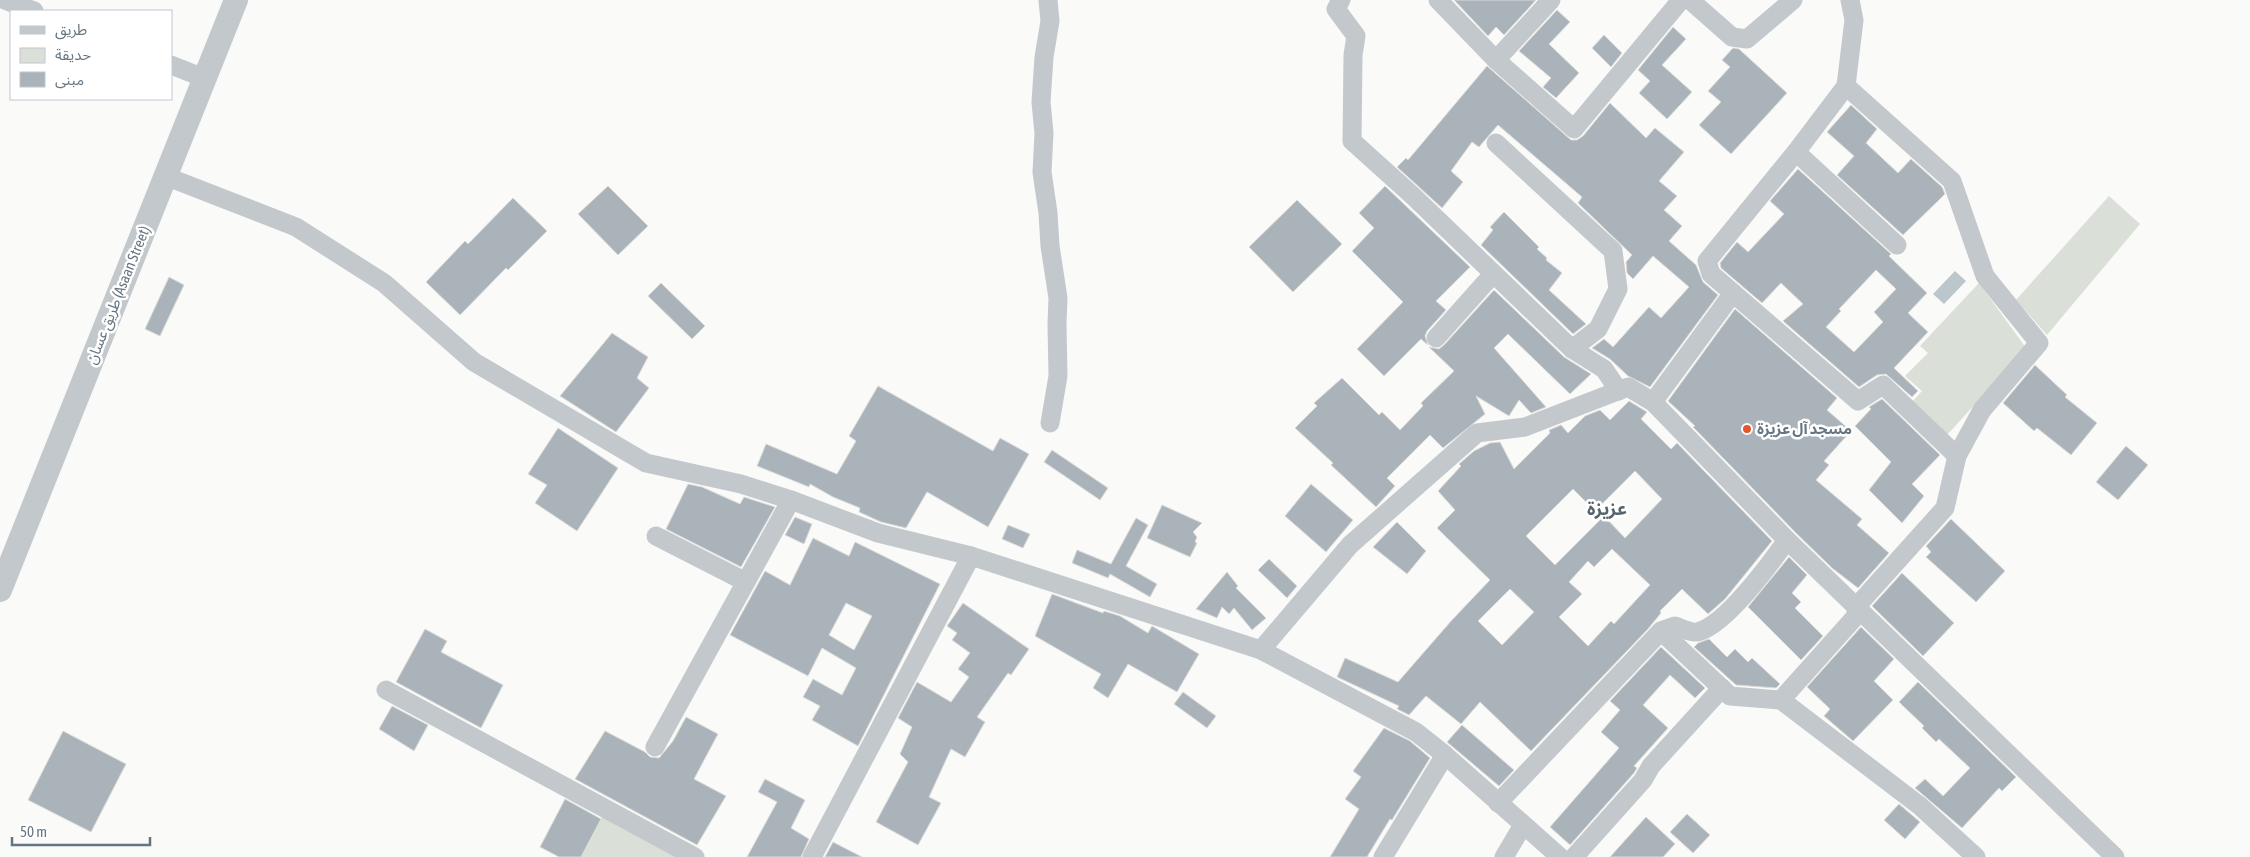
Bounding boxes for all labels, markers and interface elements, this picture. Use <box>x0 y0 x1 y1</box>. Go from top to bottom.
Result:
legend <box>10 10 172 100</box>
text: طريق <box>55 21 87 40</box>
text: حديقة <box>55 46 91 63</box>
text: مبنى <box>55 71 84 89</box>
street label: طريق عسان (Asaan Street) <box>82 223 155 367</box>
place label: مسجد آل عزيزة <box>1757 420 1852 438</box>
marker: مسجد آل عزيزة <box>1741 423 1753 435</box>
district label: عزيزة <box>1587 498 1627 520</box>
scale bar <box>12 814 150 846</box>
text: 50 m <box>20 823 47 840</box>

